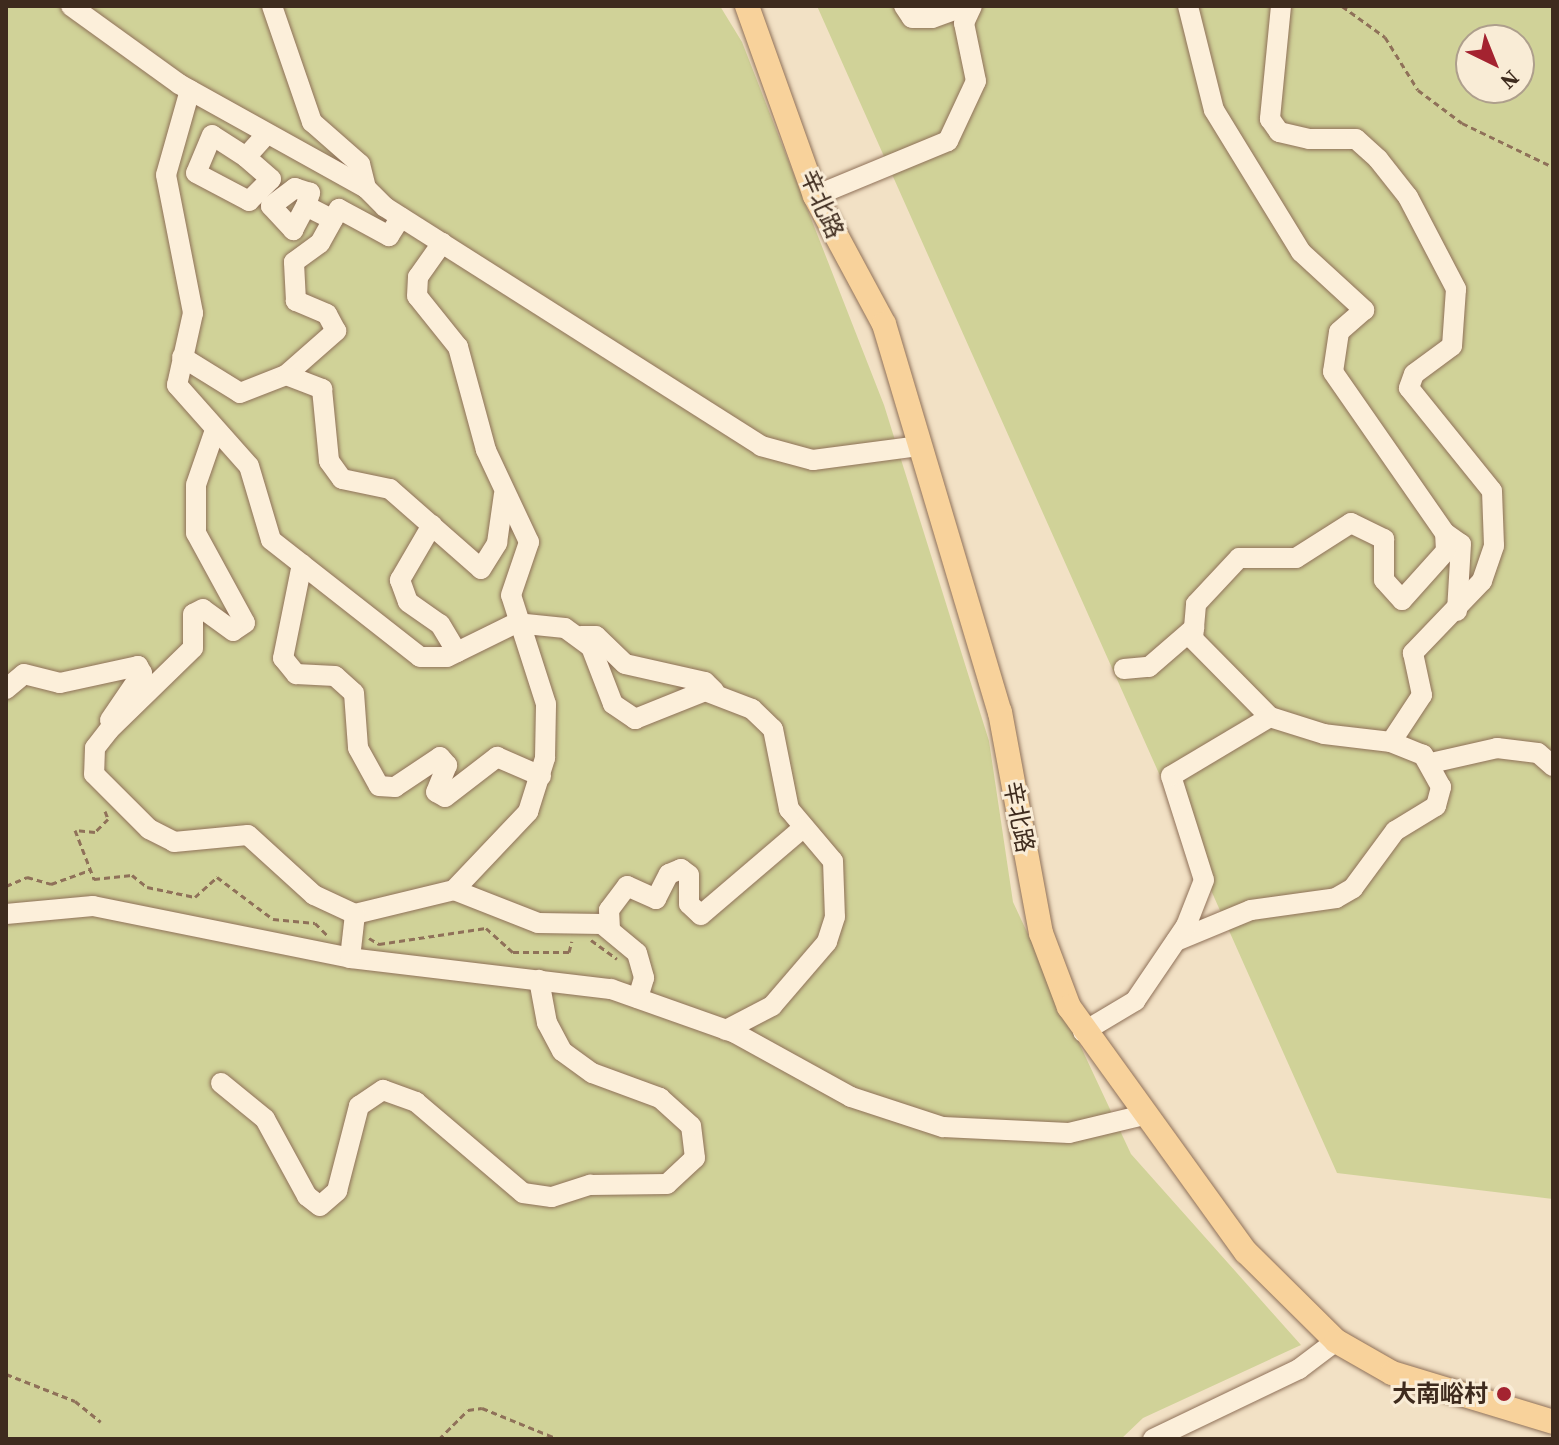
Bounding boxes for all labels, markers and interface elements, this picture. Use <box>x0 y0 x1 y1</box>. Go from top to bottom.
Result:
north arrow <box>1455 24 1535 104</box>
text: N <box>1494 64 1526 97</box>
street label: 辛北路 <box>794 165 850 243</box>
street label: 辛北路 <box>998 779 1040 855</box>
place label: 大南峪村 <box>1392 1380 1488 1408</box>
marker: 大南峪村 <box>1495 1385 1513 1403</box>

